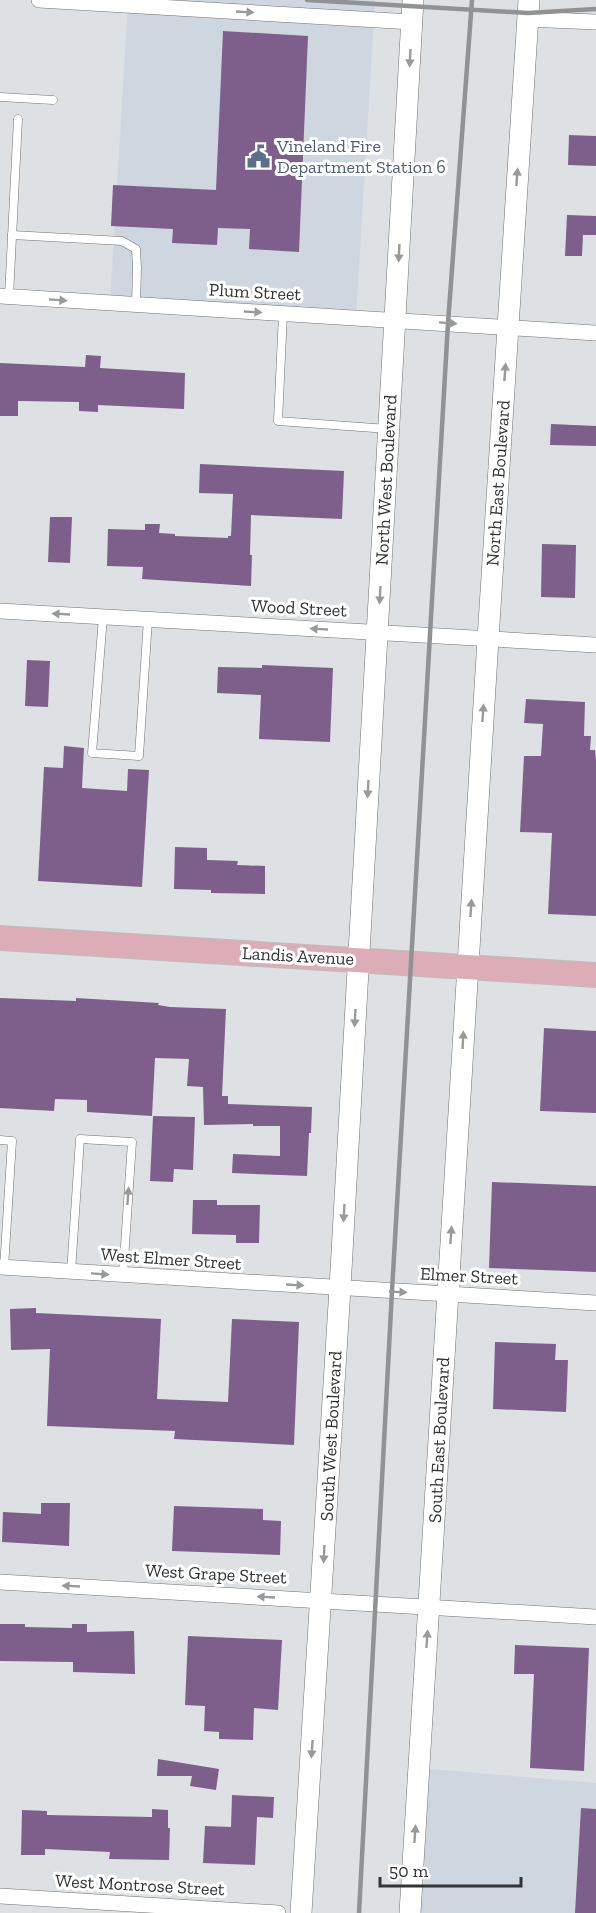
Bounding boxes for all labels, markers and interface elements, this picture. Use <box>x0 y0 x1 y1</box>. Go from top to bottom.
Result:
one-way arrow <box>235 8 254 17</box>
one-way arrow <box>405 49 414 68</box>
place label: Vineland Fire Department Station 6 <box>276 135 446 178</box>
public building icon: Vineland Fire Department Station 6 <box>246 143 272 169</box>
one-way arrow <box>512 168 521 187</box>
one-way arrow <box>394 244 404 263</box>
street label: Plum Street <box>208 279 302 305</box>
one-way arrow <box>49 295 68 304</box>
one-way arrow <box>244 307 263 316</box>
one-way arrow <box>438 319 457 328</box>
one-way arrow <box>500 362 509 381</box>
street label: North West Boulevard <box>371 394 401 566</box>
street label: North East Boulevard <box>481 399 515 567</box>
one-way arrow <box>375 585 384 604</box>
street label: Wood Street <box>251 595 348 622</box>
one-way arrow <box>52 610 71 619</box>
one-way arrow <box>310 624 329 633</box>
one-way arrow <box>479 704 488 723</box>
one-way arrow <box>364 780 373 799</box>
one-way arrow <box>467 898 476 917</box>
street label: Landis Avenue <box>241 942 355 970</box>
one-way arrow <box>351 1008 360 1027</box>
one-way arrow <box>459 1031 468 1050</box>
one-way arrow <box>124 1186 133 1205</box>
one-way arrow <box>340 1203 349 1222</box>
one-way arrow <box>447 1225 456 1244</box>
street label: West Elmer Street <box>100 1243 243 1275</box>
street label: Elmer Street <box>419 1262 519 1290</box>
one-way arrow <box>91 1269 110 1278</box>
one-way arrow <box>285 1281 304 1290</box>
one-way arrow <box>389 1287 408 1296</box>
street label: South West Boulevard <box>316 1350 346 1522</box>
street label: South East Boulevard <box>424 1356 454 1523</box>
one-way arrow <box>320 1545 329 1564</box>
street label: West Grape Street <box>145 1559 288 1589</box>
one-way arrow <box>62 1581 81 1590</box>
one-way arrow <box>256 1592 275 1601</box>
one-way arrow <box>422 1629 432 1648</box>
one-way arrow <box>307 1739 317 1758</box>
one-way arrow <box>410 1824 420 1843</box>
scale bar <box>380 1850 521 1888</box>
text: 50 m <box>389 1860 429 1882</box>
street label: West Montrose Street <box>55 1870 225 1900</box>

